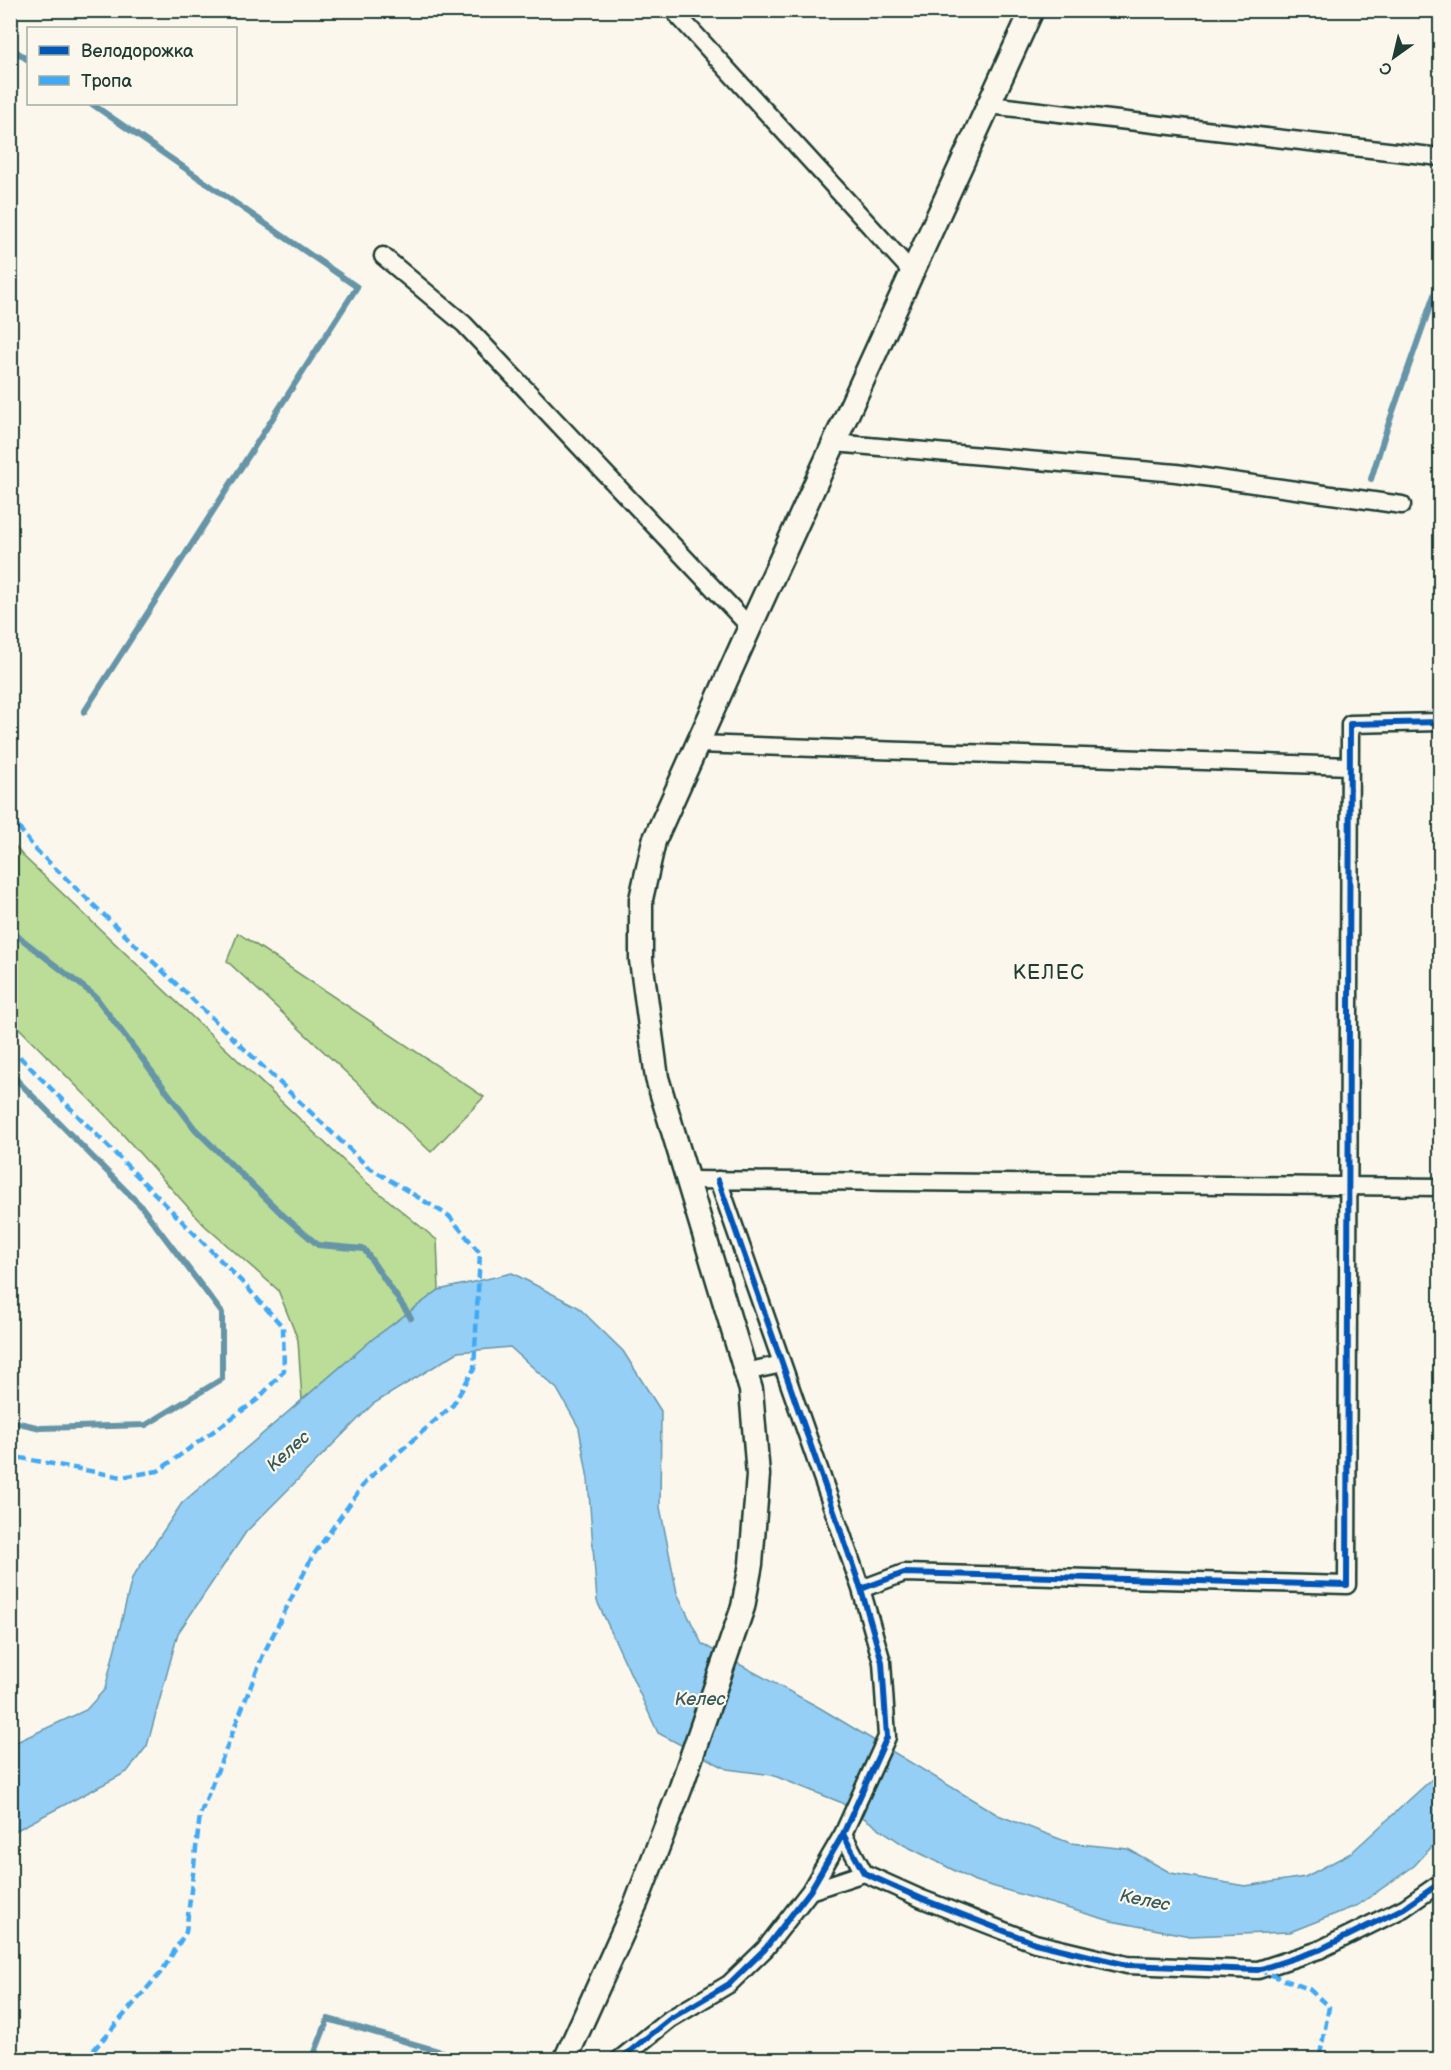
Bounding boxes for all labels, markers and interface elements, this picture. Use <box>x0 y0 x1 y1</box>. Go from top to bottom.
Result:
legend <box>27 27 237 105</box>
north arrow <box>1364 27 1424 87</box>
text: Велодорожка <box>81 41 194 62</box>
text: С <box>1377 57 1396 79</box>
text: Тропа <box>81 71 132 92</box>
district label: КЕЛЕС <box>1013 961 1085 985</box>
water label: Келес <box>262 1426 314 1476</box>
water label: Келес <box>675 1689 726 1710</box>
water label: Келес <box>1118 1885 1172 1916</box>

